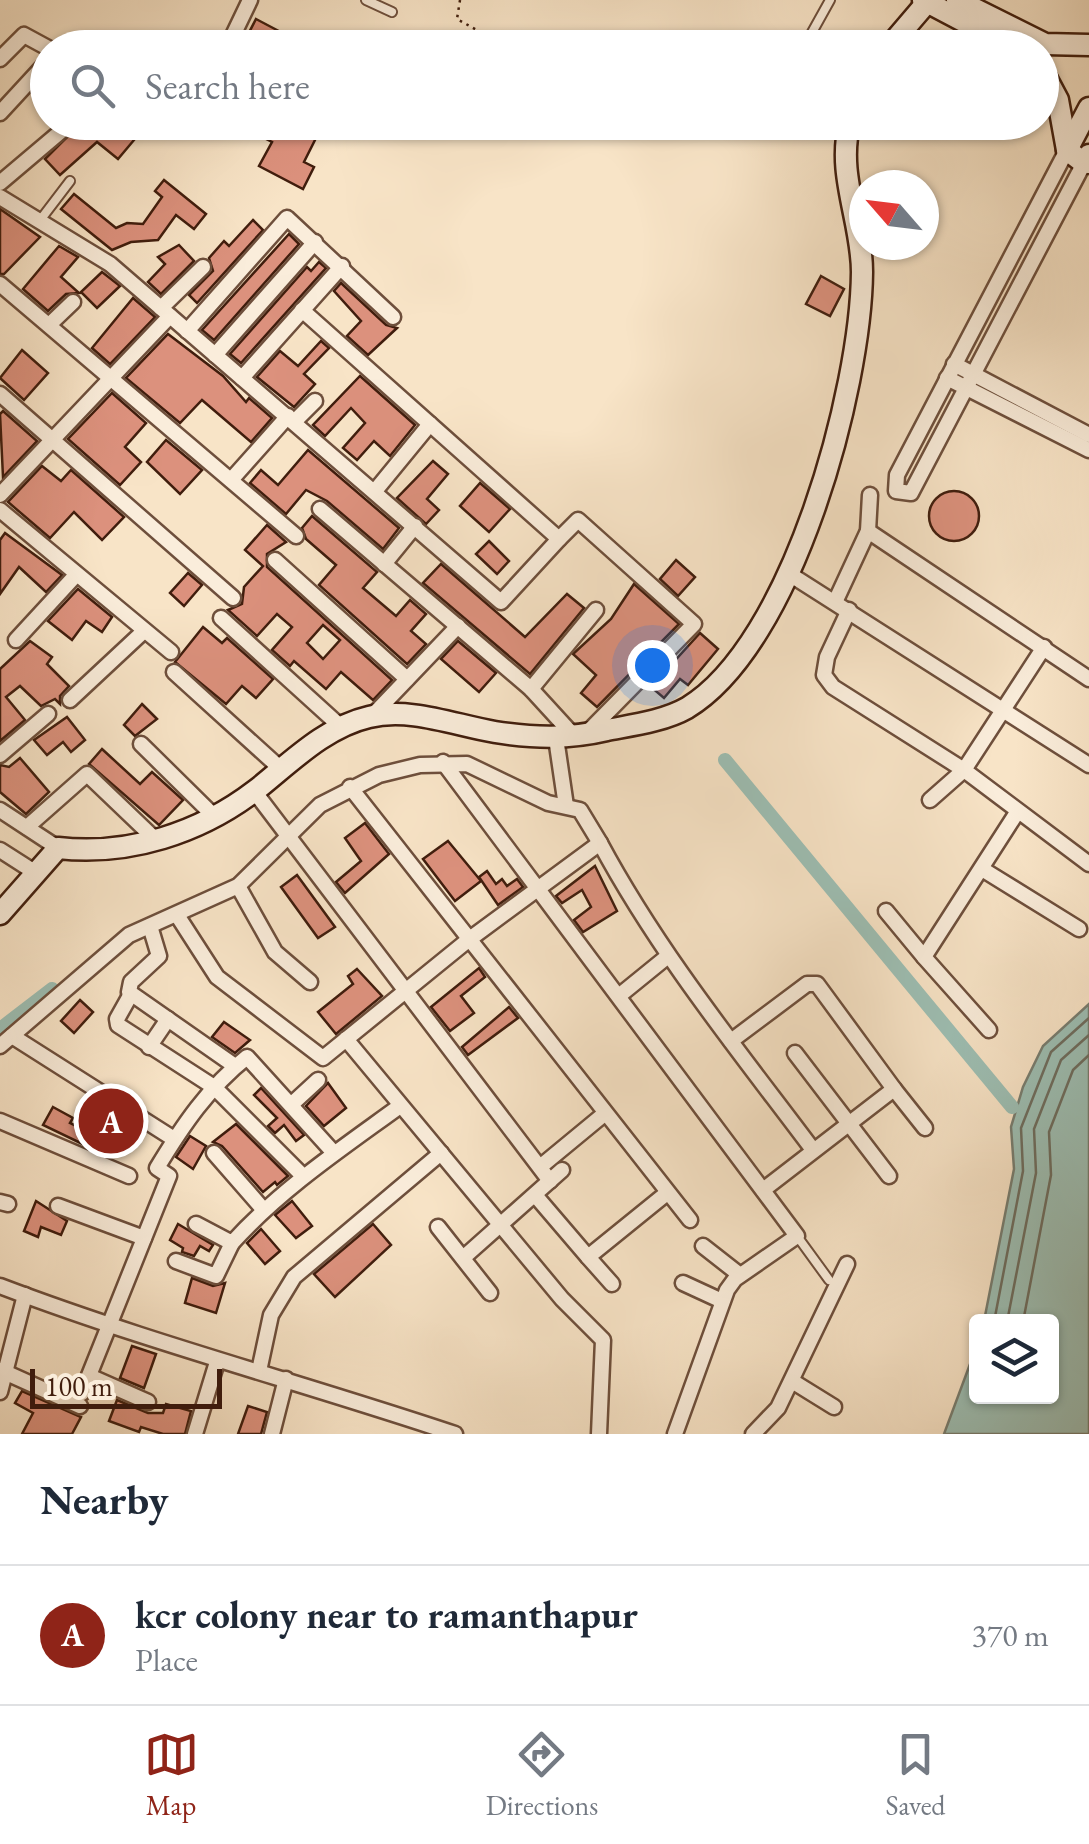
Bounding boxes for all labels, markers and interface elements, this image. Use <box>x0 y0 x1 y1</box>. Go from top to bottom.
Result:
search box <box>30 30 1059 140</box>
icon: search <box>65 58 120 113</box>
text: Search here <box>145 61 310 110</box>
north arrow <box>849 170 939 260</box>
your location <box>627 640 678 691</box>
pin: A <box>78 1084 144 1158</box>
map controls <box>969 1314 1059 1404</box>
button: layers <box>969 1314 1059 1404</box>
scale bar <box>30 1364 222 1408</box>
text: 100 m <box>45 1368 113 1404</box>
text: Nearby <box>40 1472 169 1527</box>
text: kcr colony near to ramanthapur <box>135 1590 638 1639</box>
text: A <box>61 1614 84 1656</box>
text: 370 m <box>972 1614 1049 1656</box>
text: Place <box>135 1639 198 1681</box>
tab: Map <box>144 1727 199 1823</box>
tab: Directions <box>486 1727 598 1823</box>
tab: Saved <box>885 1727 945 1823</box>

